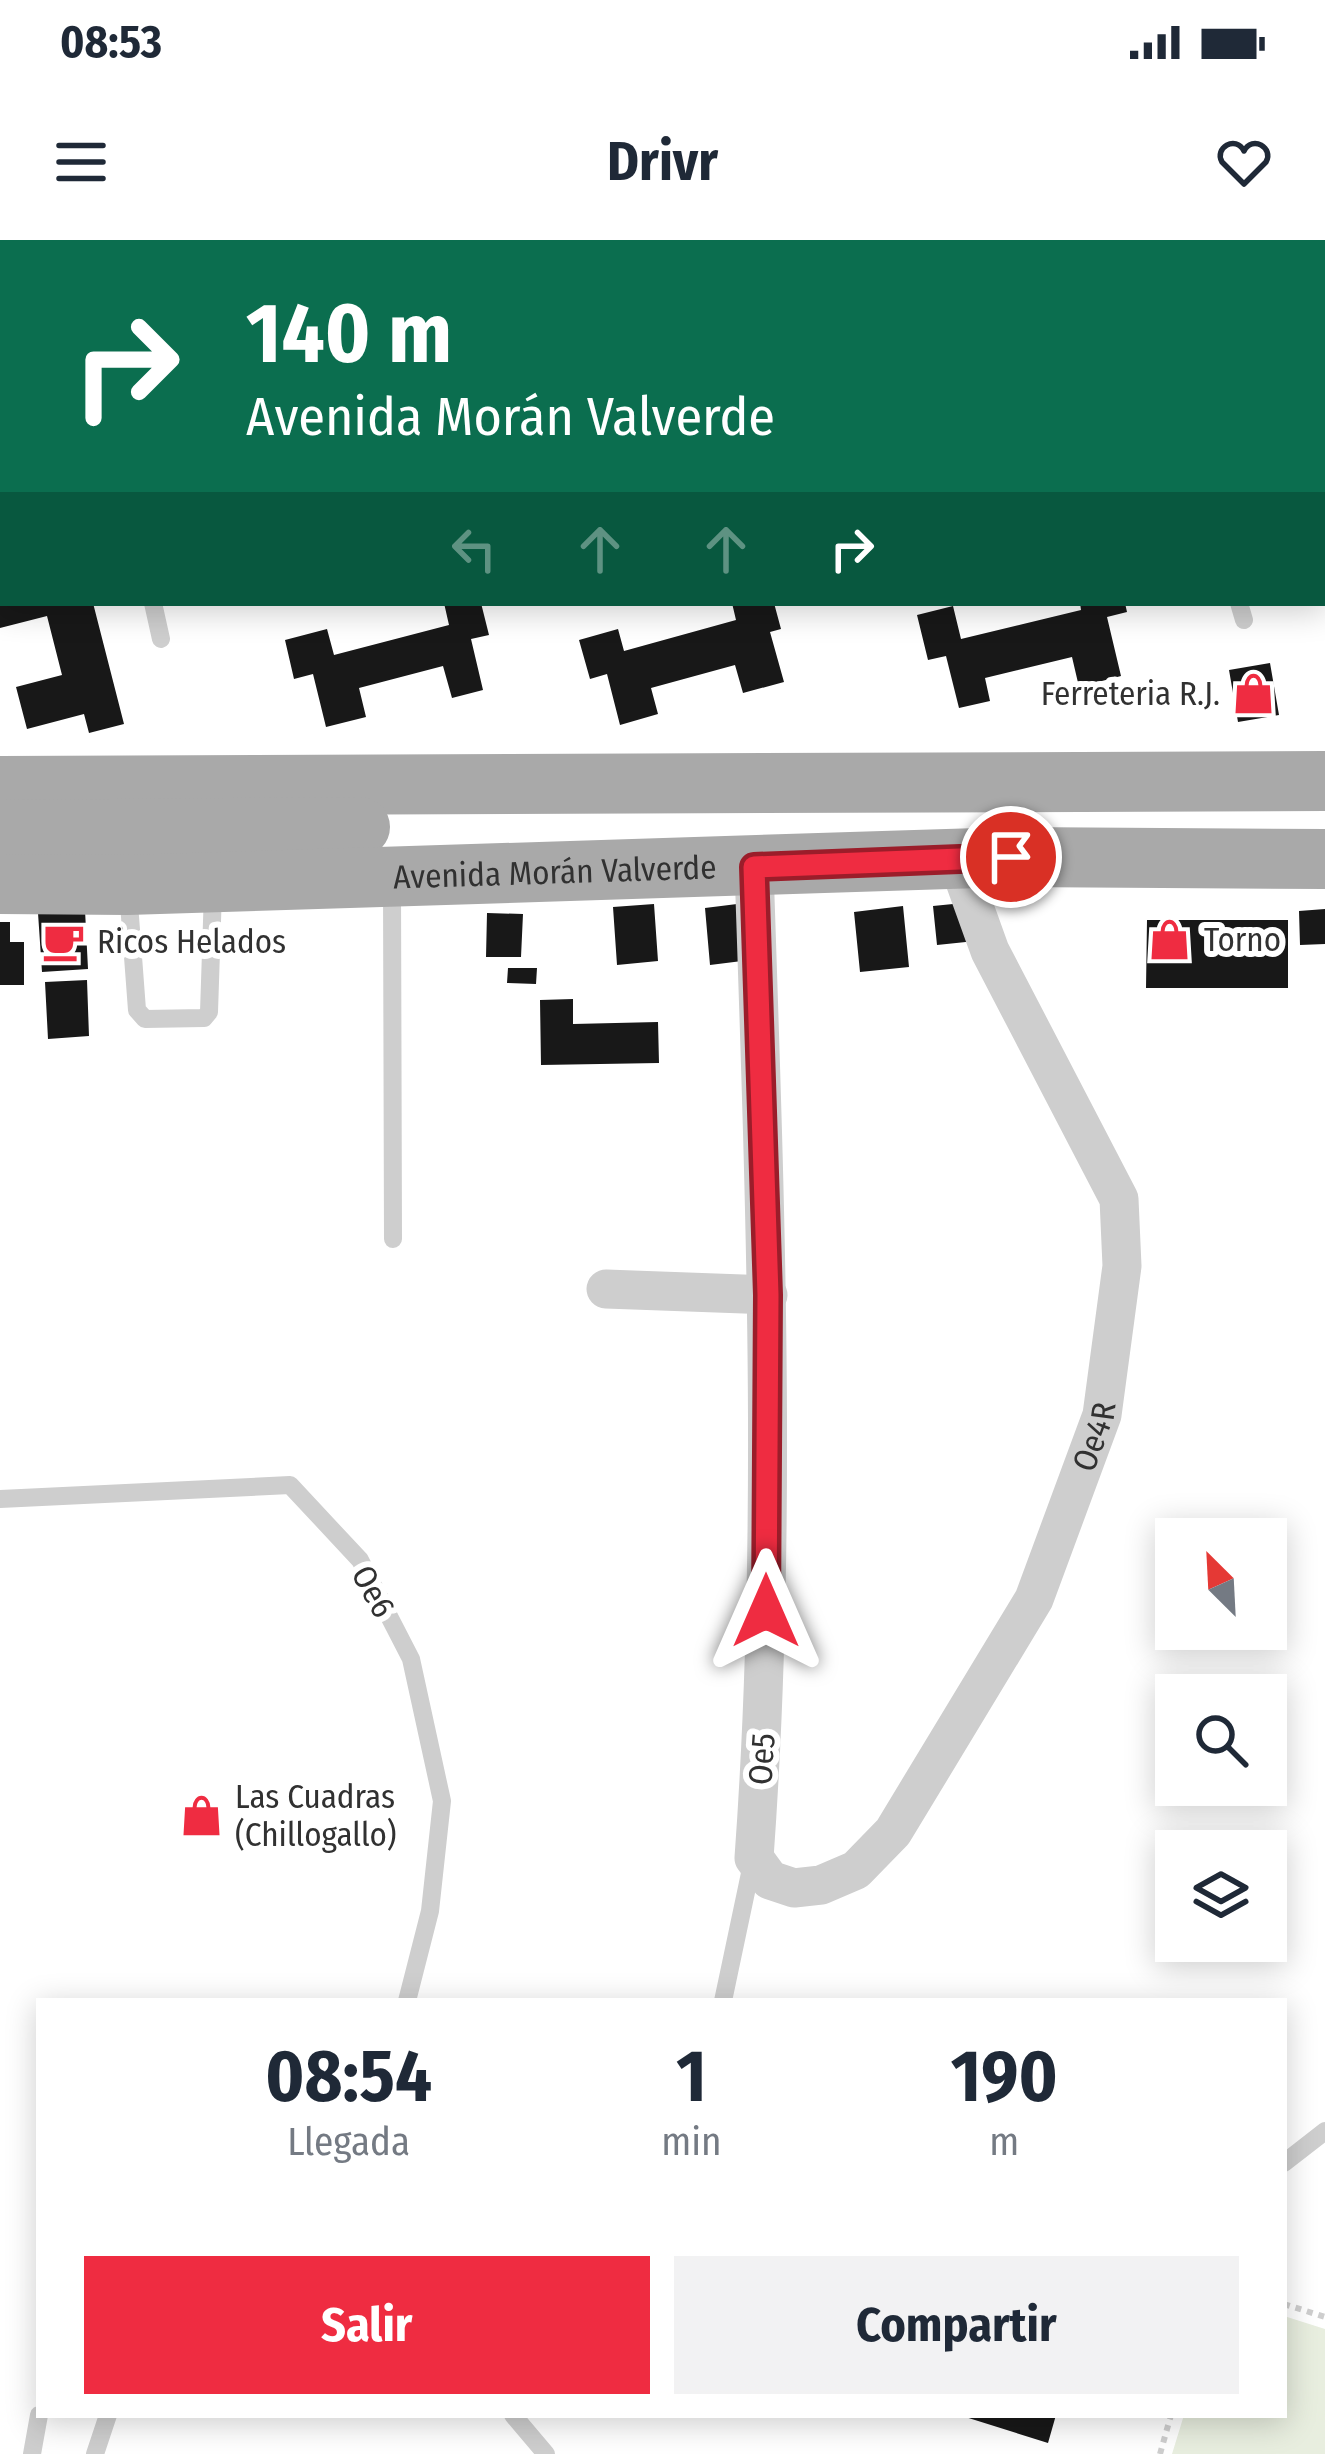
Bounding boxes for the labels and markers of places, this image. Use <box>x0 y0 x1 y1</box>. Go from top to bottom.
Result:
shop icon: Ferreteria R.J. <box>1231 670 1277 716</box>
place label: Ferreteria R.J. <box>1041 674 1220 714</box>
pin <box>960 806 1062 908</box>
shop icon: Torno <box>1147 916 1193 962</box>
cafe icon: Ricos Helados <box>40 918 86 964</box>
place label: Torno <box>1204 920 1281 960</box>
place label: Ricos Helados <box>97 922 286 962</box>
place label: Las Cuadras (Chillogallo) <box>235 1777 397 1855</box>
shop icon: Las Cuadras (Chillogallo) <box>178 1792 224 1838</box>

